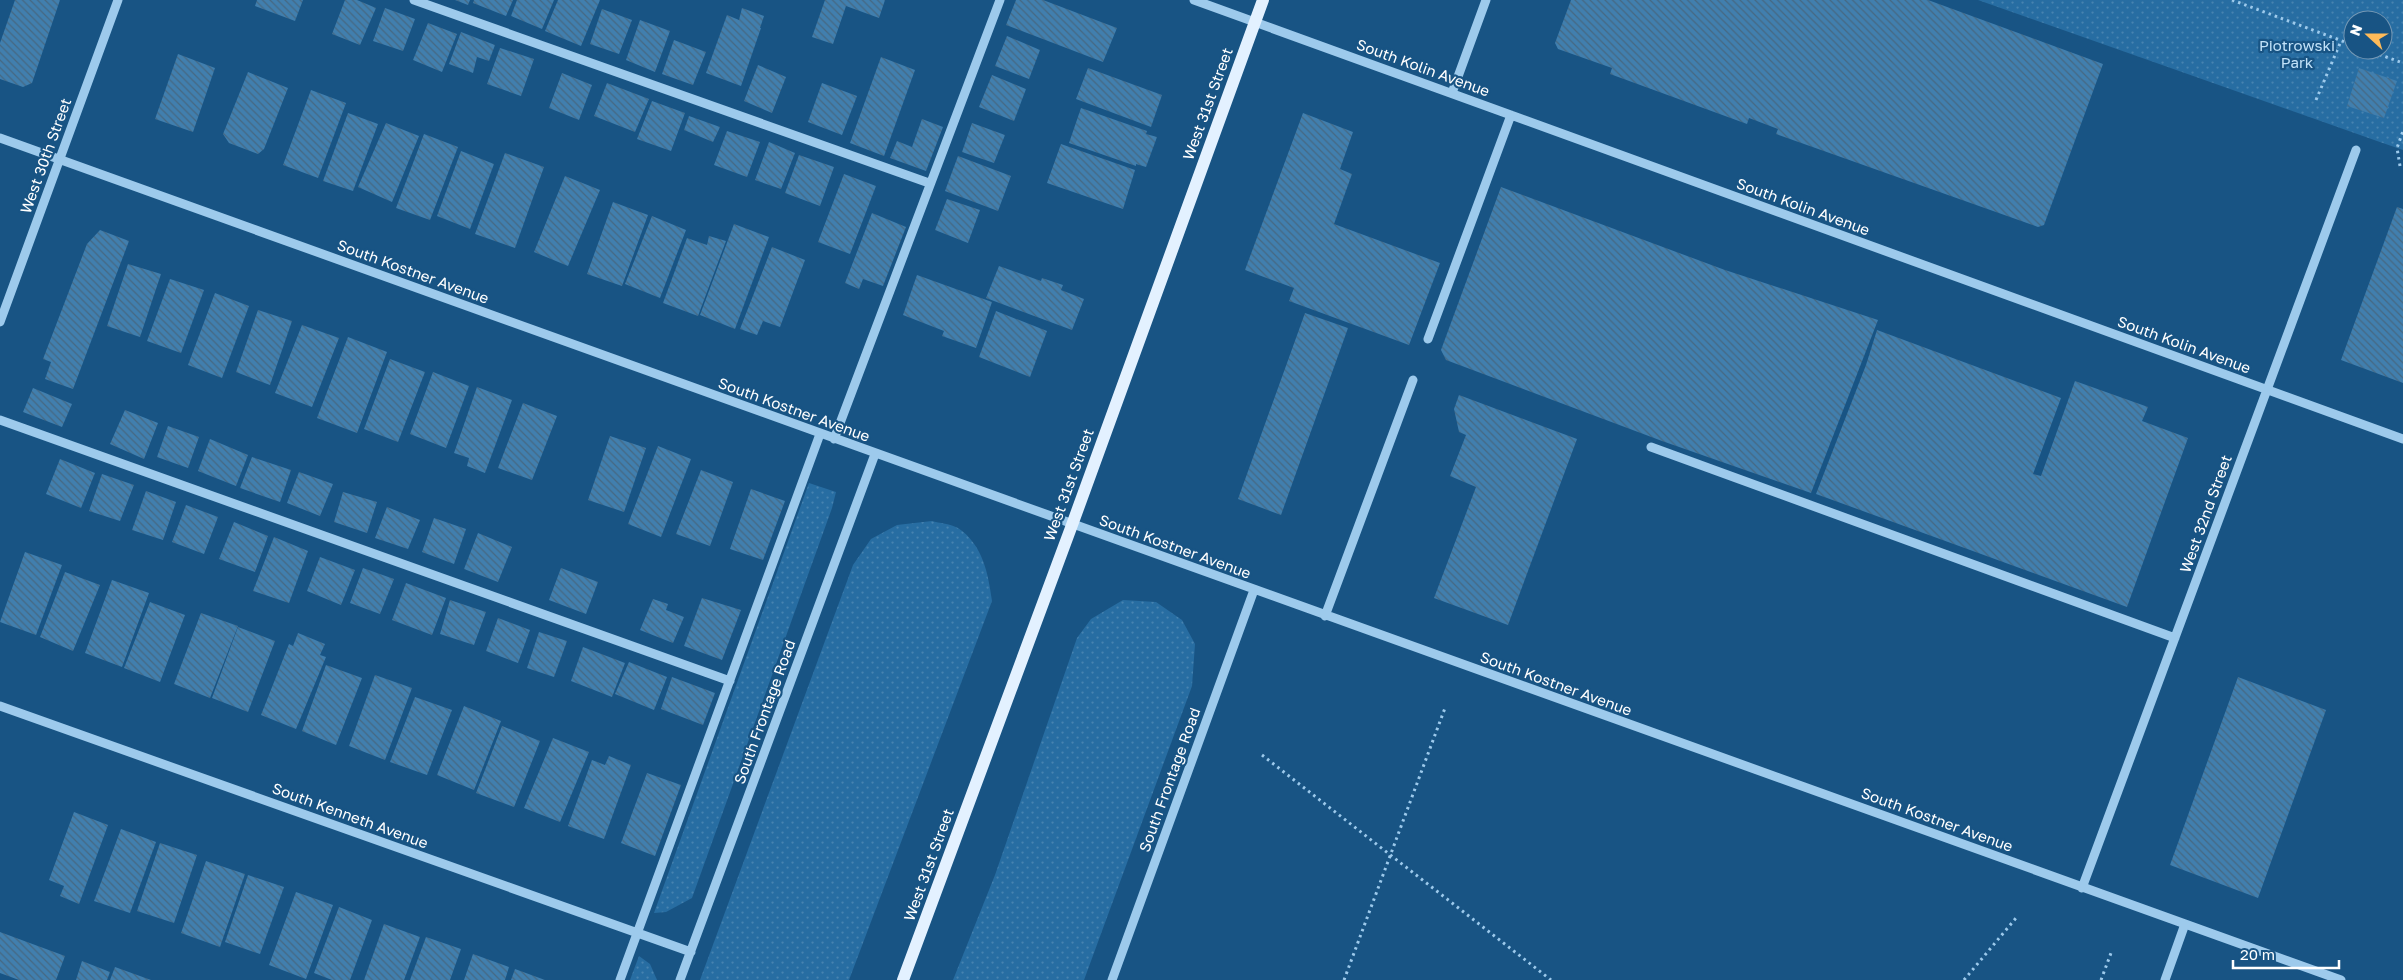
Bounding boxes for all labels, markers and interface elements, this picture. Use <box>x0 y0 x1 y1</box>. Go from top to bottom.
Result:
north arrow <box>2343 10 2393 60</box>
text: N <box>2346 22 2365 38</box>
street label: South Kolin Avenue <box>1354 35 1493 100</box>
park label: Piotrowski Park <box>2259 36 2335 71</box>
street label: West 31st Street <box>1178 45 1236 162</box>
street label: West 30th Street <box>16 95 74 216</box>
street label: South Kolin Avenue <box>1734 174 1873 239</box>
street label: South Kostner Avenue <box>335 235 492 307</box>
street label: South Kolin Avenue <box>2115 312 2254 377</box>
street label: South Kostner Avenue <box>716 373 873 445</box>
street label: West 31st Street <box>1039 426 1097 543</box>
street label: West 32nd Street <box>2175 452 2235 575</box>
street label: South Kostner Avenue <box>1097 510 1254 582</box>
street label: South Frontage Road <box>730 637 799 786</box>
street label: South Kostner Avenue <box>1478 647 1635 719</box>
street label: South Frontage Road <box>1135 705 1204 854</box>
street label: South Kenneth Avenue <box>270 778 431 852</box>
street label: South Kostner Avenue <box>1859 783 2016 855</box>
street label: West 31st Street <box>899 806 957 923</box>
scale bar <box>2233 938 2339 970</box>
text: 20 m <box>2240 945 2275 963</box>

